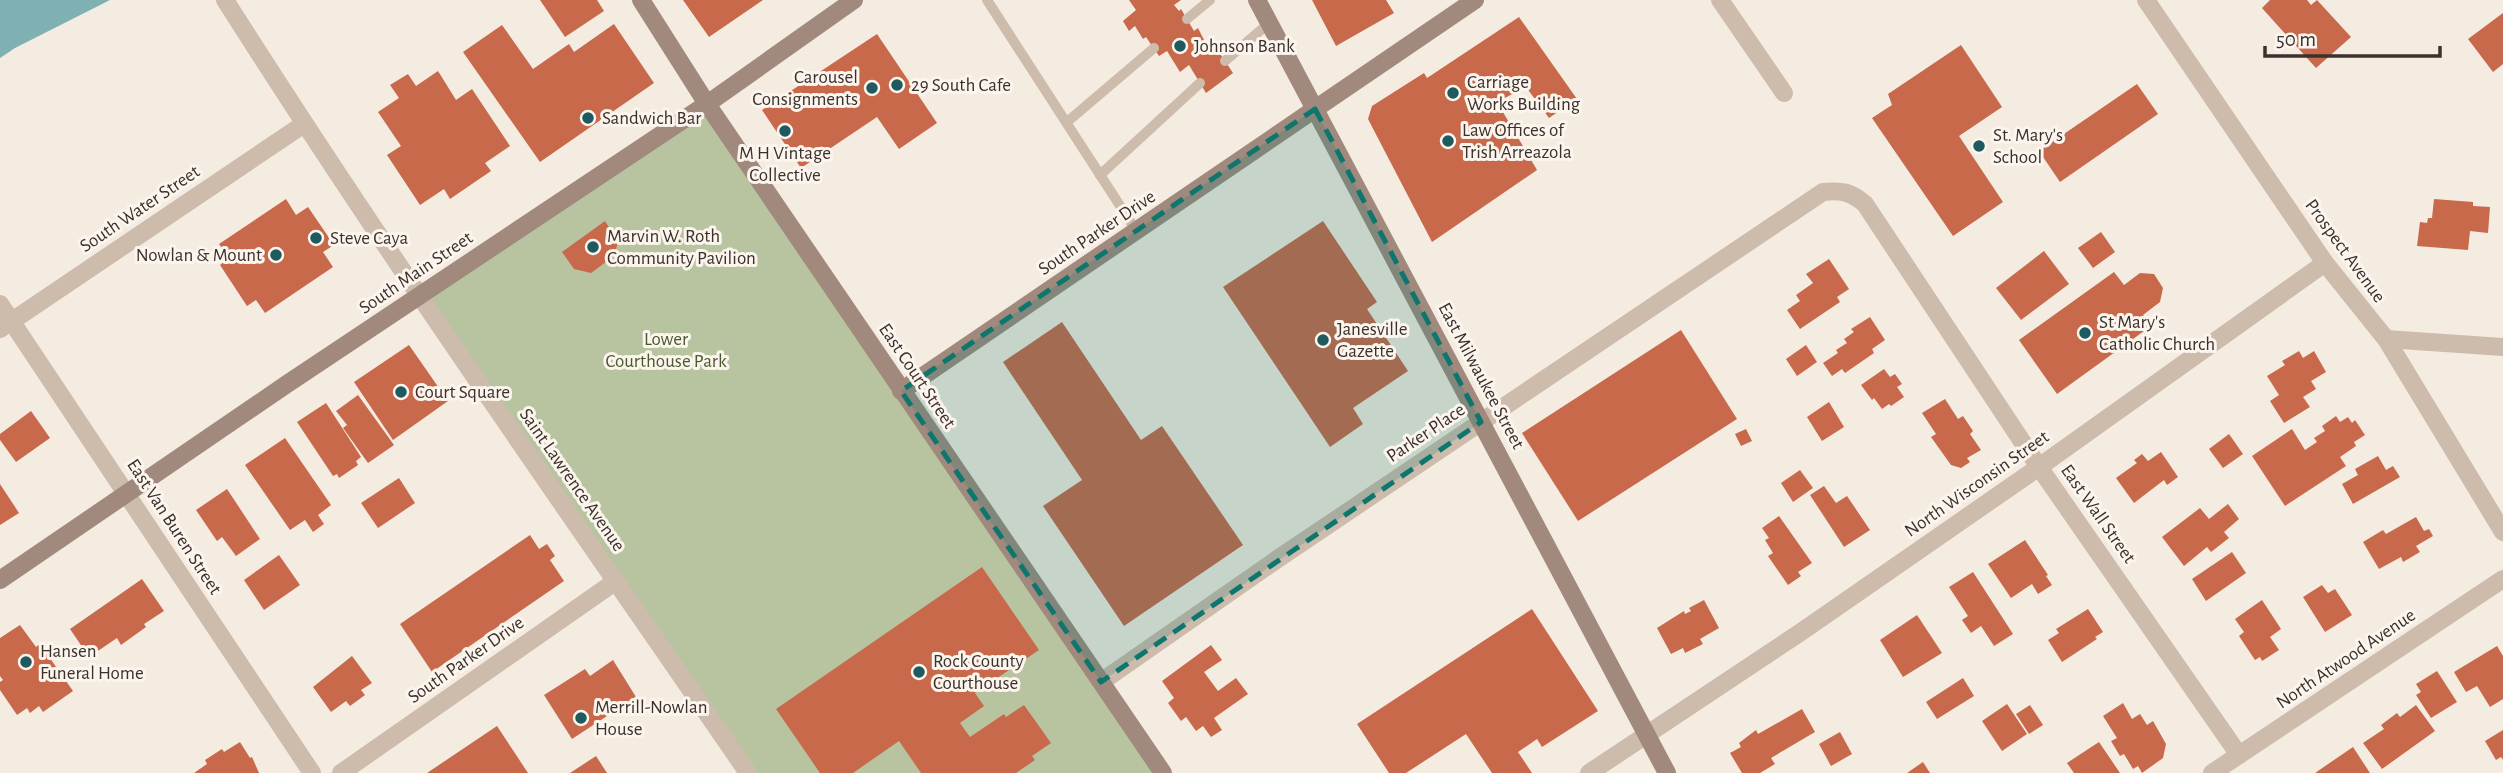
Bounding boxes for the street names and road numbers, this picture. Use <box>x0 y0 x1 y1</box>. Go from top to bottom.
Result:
street label: South Water Street <box>77 162 203 256</box>
street label: South Parker Drive <box>1035 187 1159 279</box>
street label: Prospect Avenue <box>2301 196 2389 306</box>
street label: South Main Street <box>356 228 476 318</box>
street label: East Milwaukee Street <box>1434 300 1528 452</box>
street label: East Court Street <box>875 320 959 432</box>
street label: Parker Place <box>1383 400 1469 466</box>
street label: Saint Lawrence Avenue <box>516 405 628 555</box>
street label: North Wisconsin Street <box>1901 427 2053 541</box>
street label: East Van Buren Street <box>123 456 225 598</box>
street label: East Wall Street <box>2057 461 2139 567</box>
street label: North Atwood Avenue <box>2273 605 2419 713</box>
street label: South Parker Drive <box>405 613 527 707</box>

